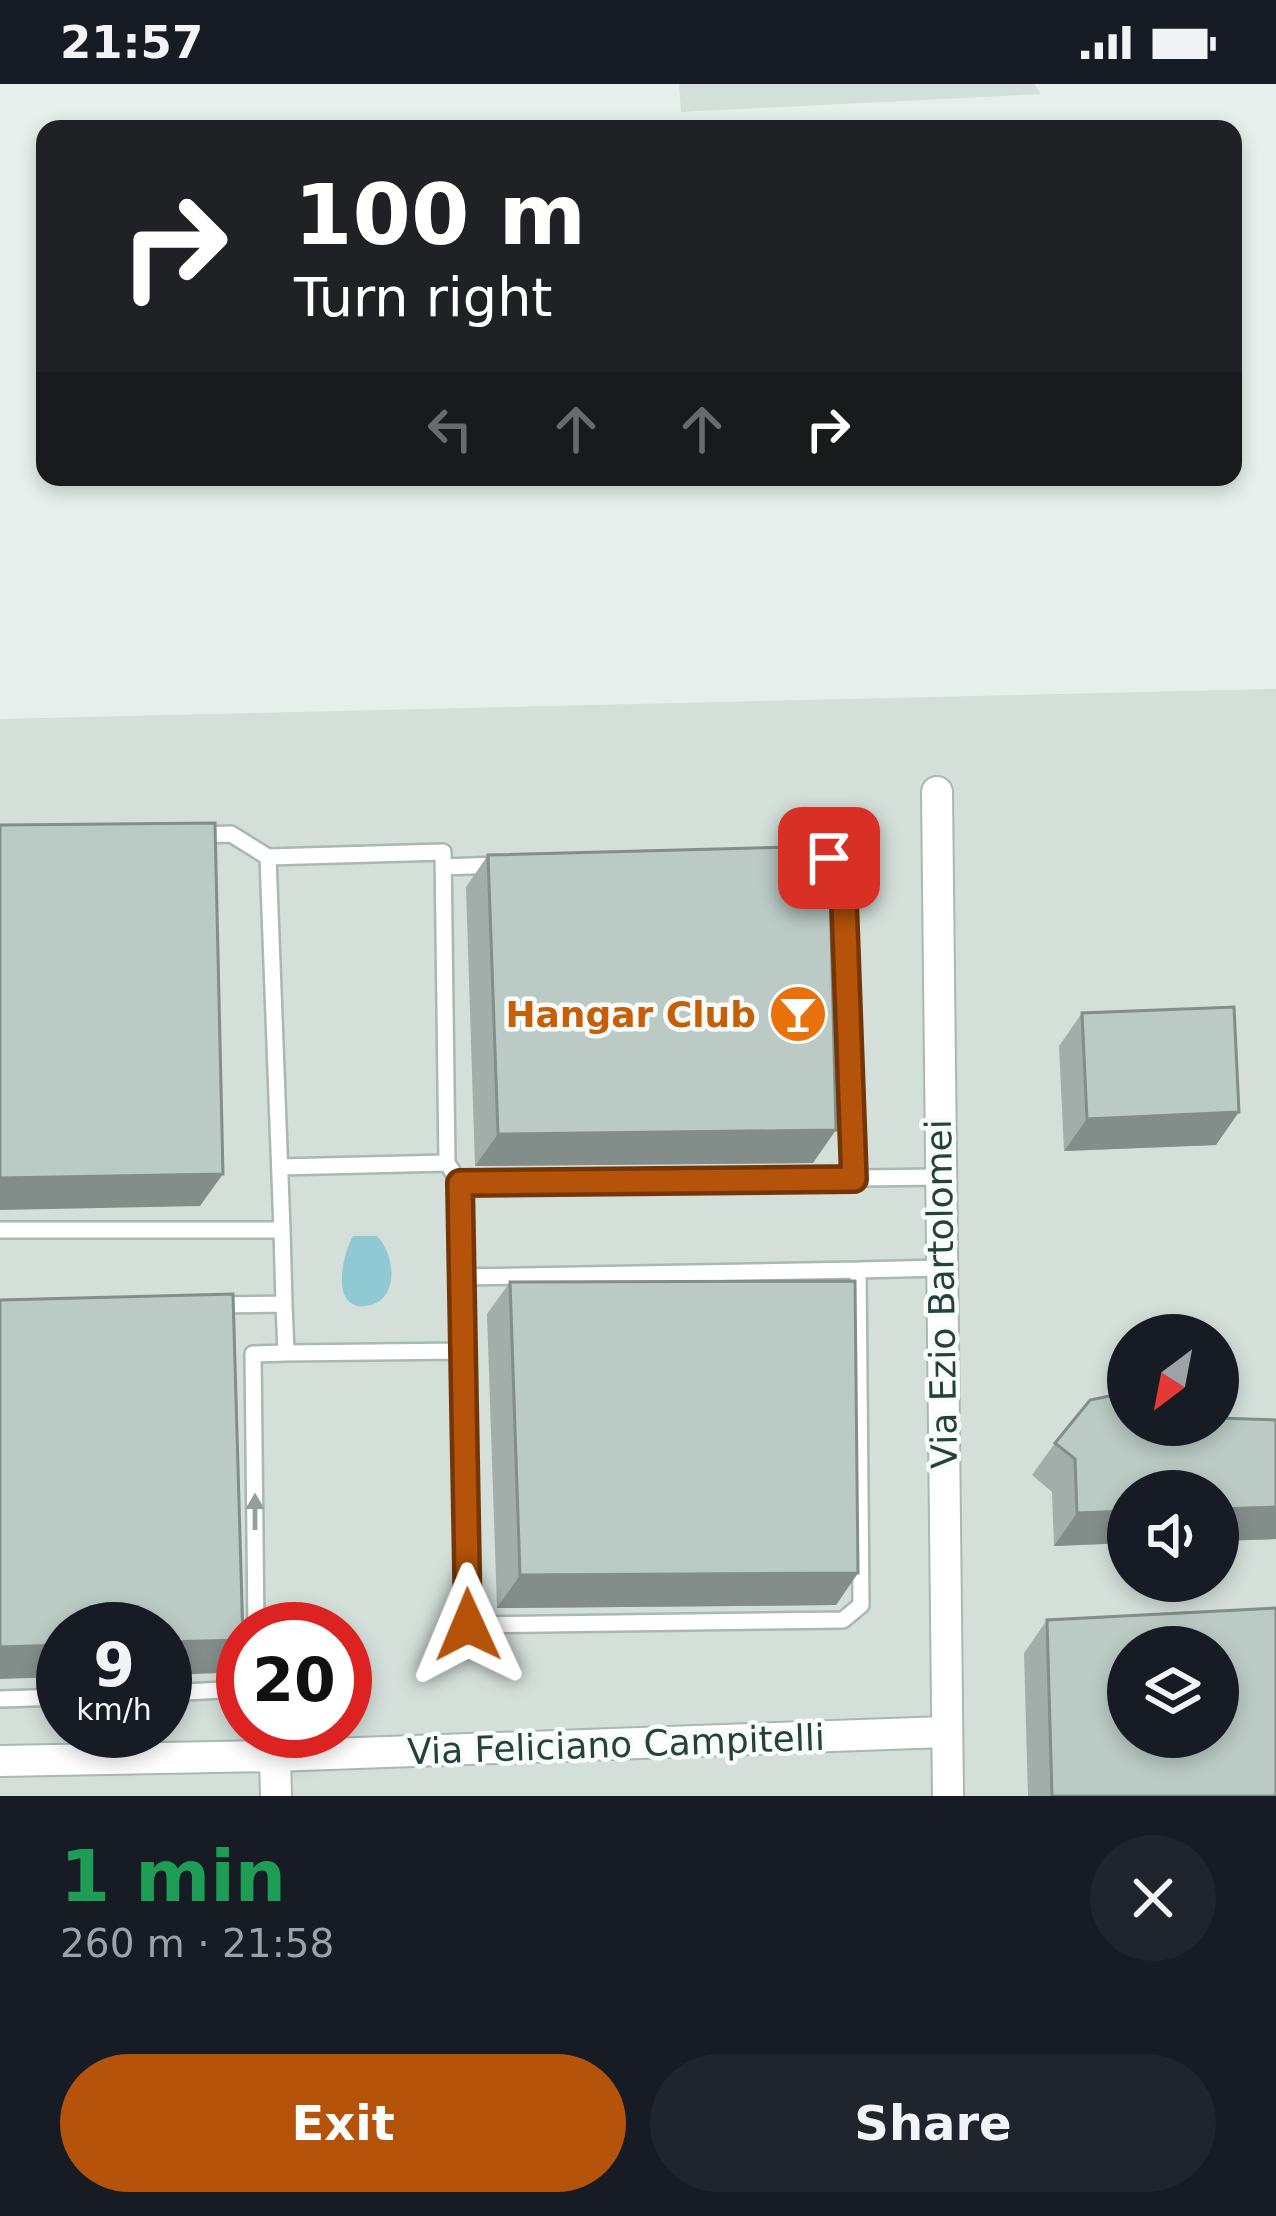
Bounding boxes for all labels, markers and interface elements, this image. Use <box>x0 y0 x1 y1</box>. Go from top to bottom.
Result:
text: 21:57 <box>60 16 203 69</box>
text: 100 m <box>294 166 586 264</box>
icon: right <box>96 168 252 324</box>
text: Turn right <box>294 266 553 329</box>
icon: left <box>417 396 483 462</box>
icon: ahead <box>543 396 609 462</box>
icon: ahead <box>669 396 735 462</box>
icon: right <box>795 396 861 462</box>
pin <box>778 807 880 909</box>
icon: arrive <box>796 825 862 891</box>
bar icon: Hangar Club <box>767 983 829 1045</box>
place label: Hangar Club <box>505 994 756 1035</box>
street label: Via Ezio Bartolomei <box>918 1119 965 1469</box>
north arrow <box>1107 1314 1239 1446</box>
map controls <box>1107 1314 1239 1758</box>
button: sound <box>1107 1470 1239 1602</box>
one-way arrow <box>245 1492 264 1530</box>
position arrow <box>405 1562 531 1688</box>
speed limit sign: 20 <box>216 1602 372 1758</box>
button: layers <box>1107 1626 1239 1758</box>
text: 9 <box>93 1630 135 1700</box>
text: km/h <box>76 1692 152 1727</box>
street label: Via Feliciano Campitelli <box>407 1717 825 1772</box>
text: 1 min <box>60 1834 286 1918</box>
button: close <box>1090 1835 1216 1961</box>
text: 260 m · 21:58 <box>60 1921 334 1966</box>
button: Exit <box>60 2054 626 2192</box>
button: Share <box>650 2054 1216 2192</box>

